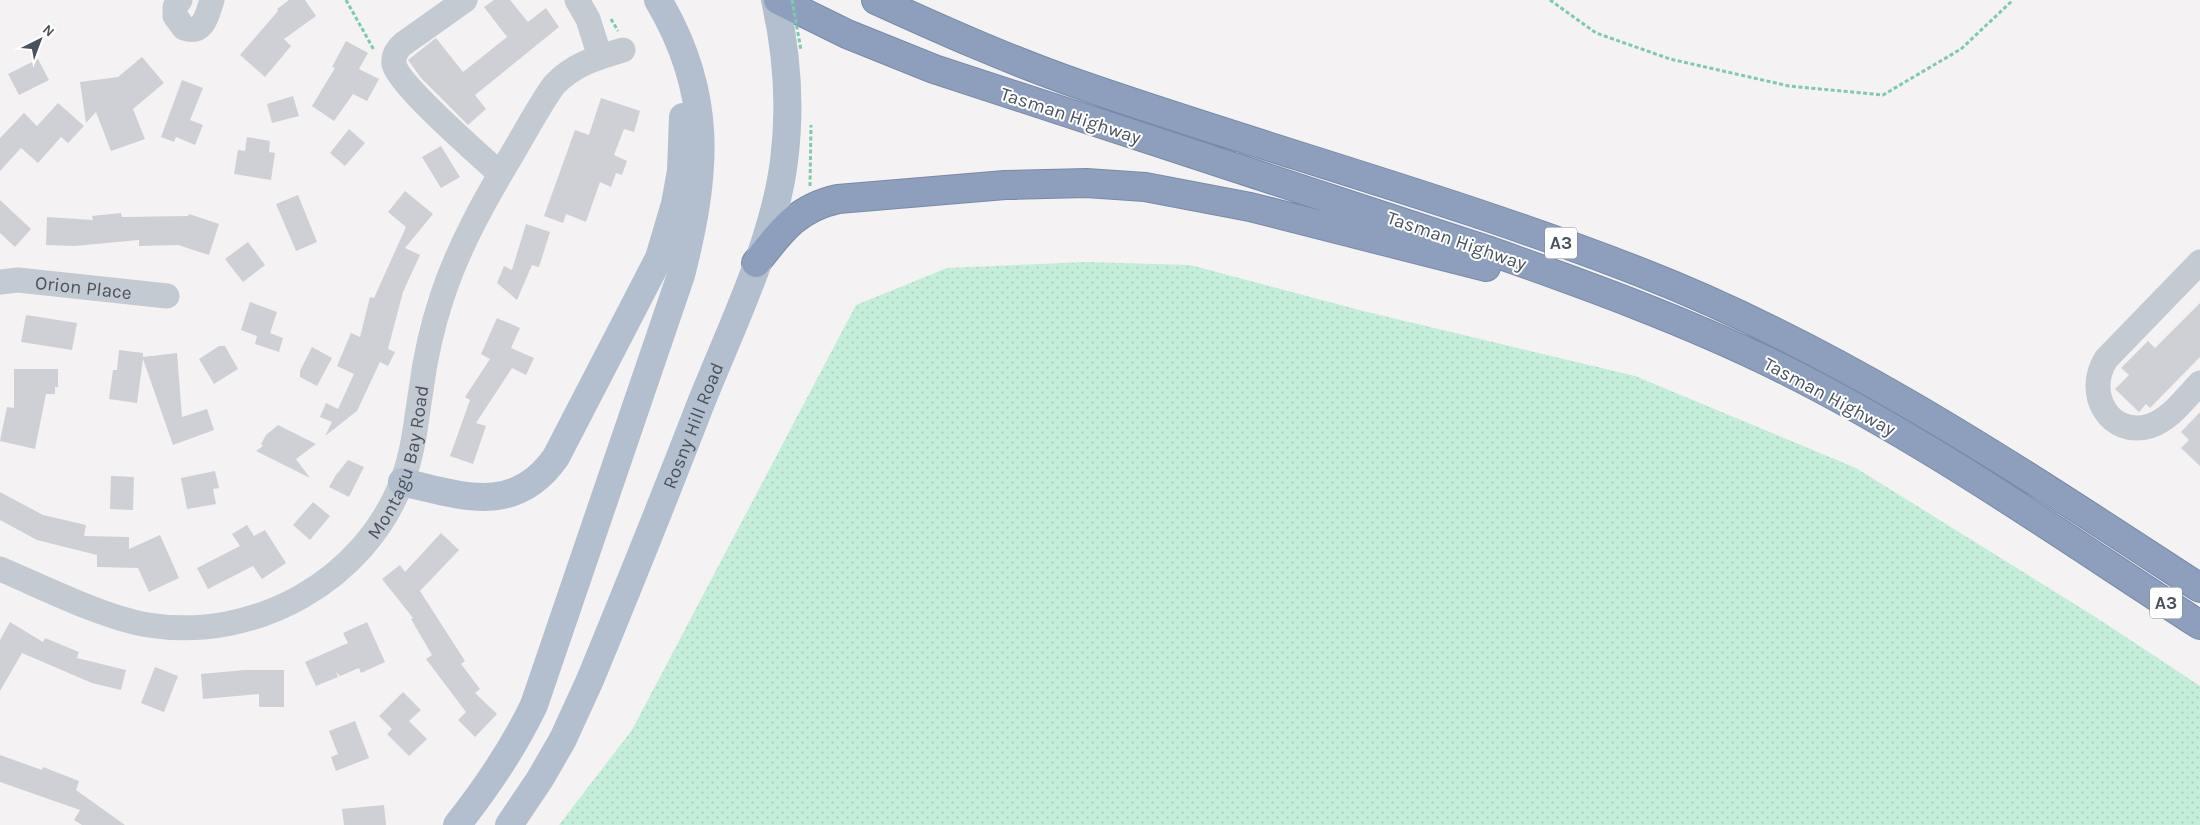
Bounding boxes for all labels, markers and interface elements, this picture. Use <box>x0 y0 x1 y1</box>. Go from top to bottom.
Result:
north arrow <box>15 15 65 65</box>
text: N <box>39 21 58 40</box>
street label: Tasman Highway <box>998 83 1144 149</box>
street label: Tasman Highway <box>1384 207 1529 275</box>
road number: A3 <box>1545 228 1577 258</box>
street label: Orion Place <box>34 272 133 304</box>
street label: Tasman Highway <box>1760 353 1899 441</box>
street label: Rosny Hill Road <box>659 359 729 492</box>
street label: Montagu Bay Road <box>363 384 434 544</box>
road number: A3 <box>2150 588 2182 618</box>

